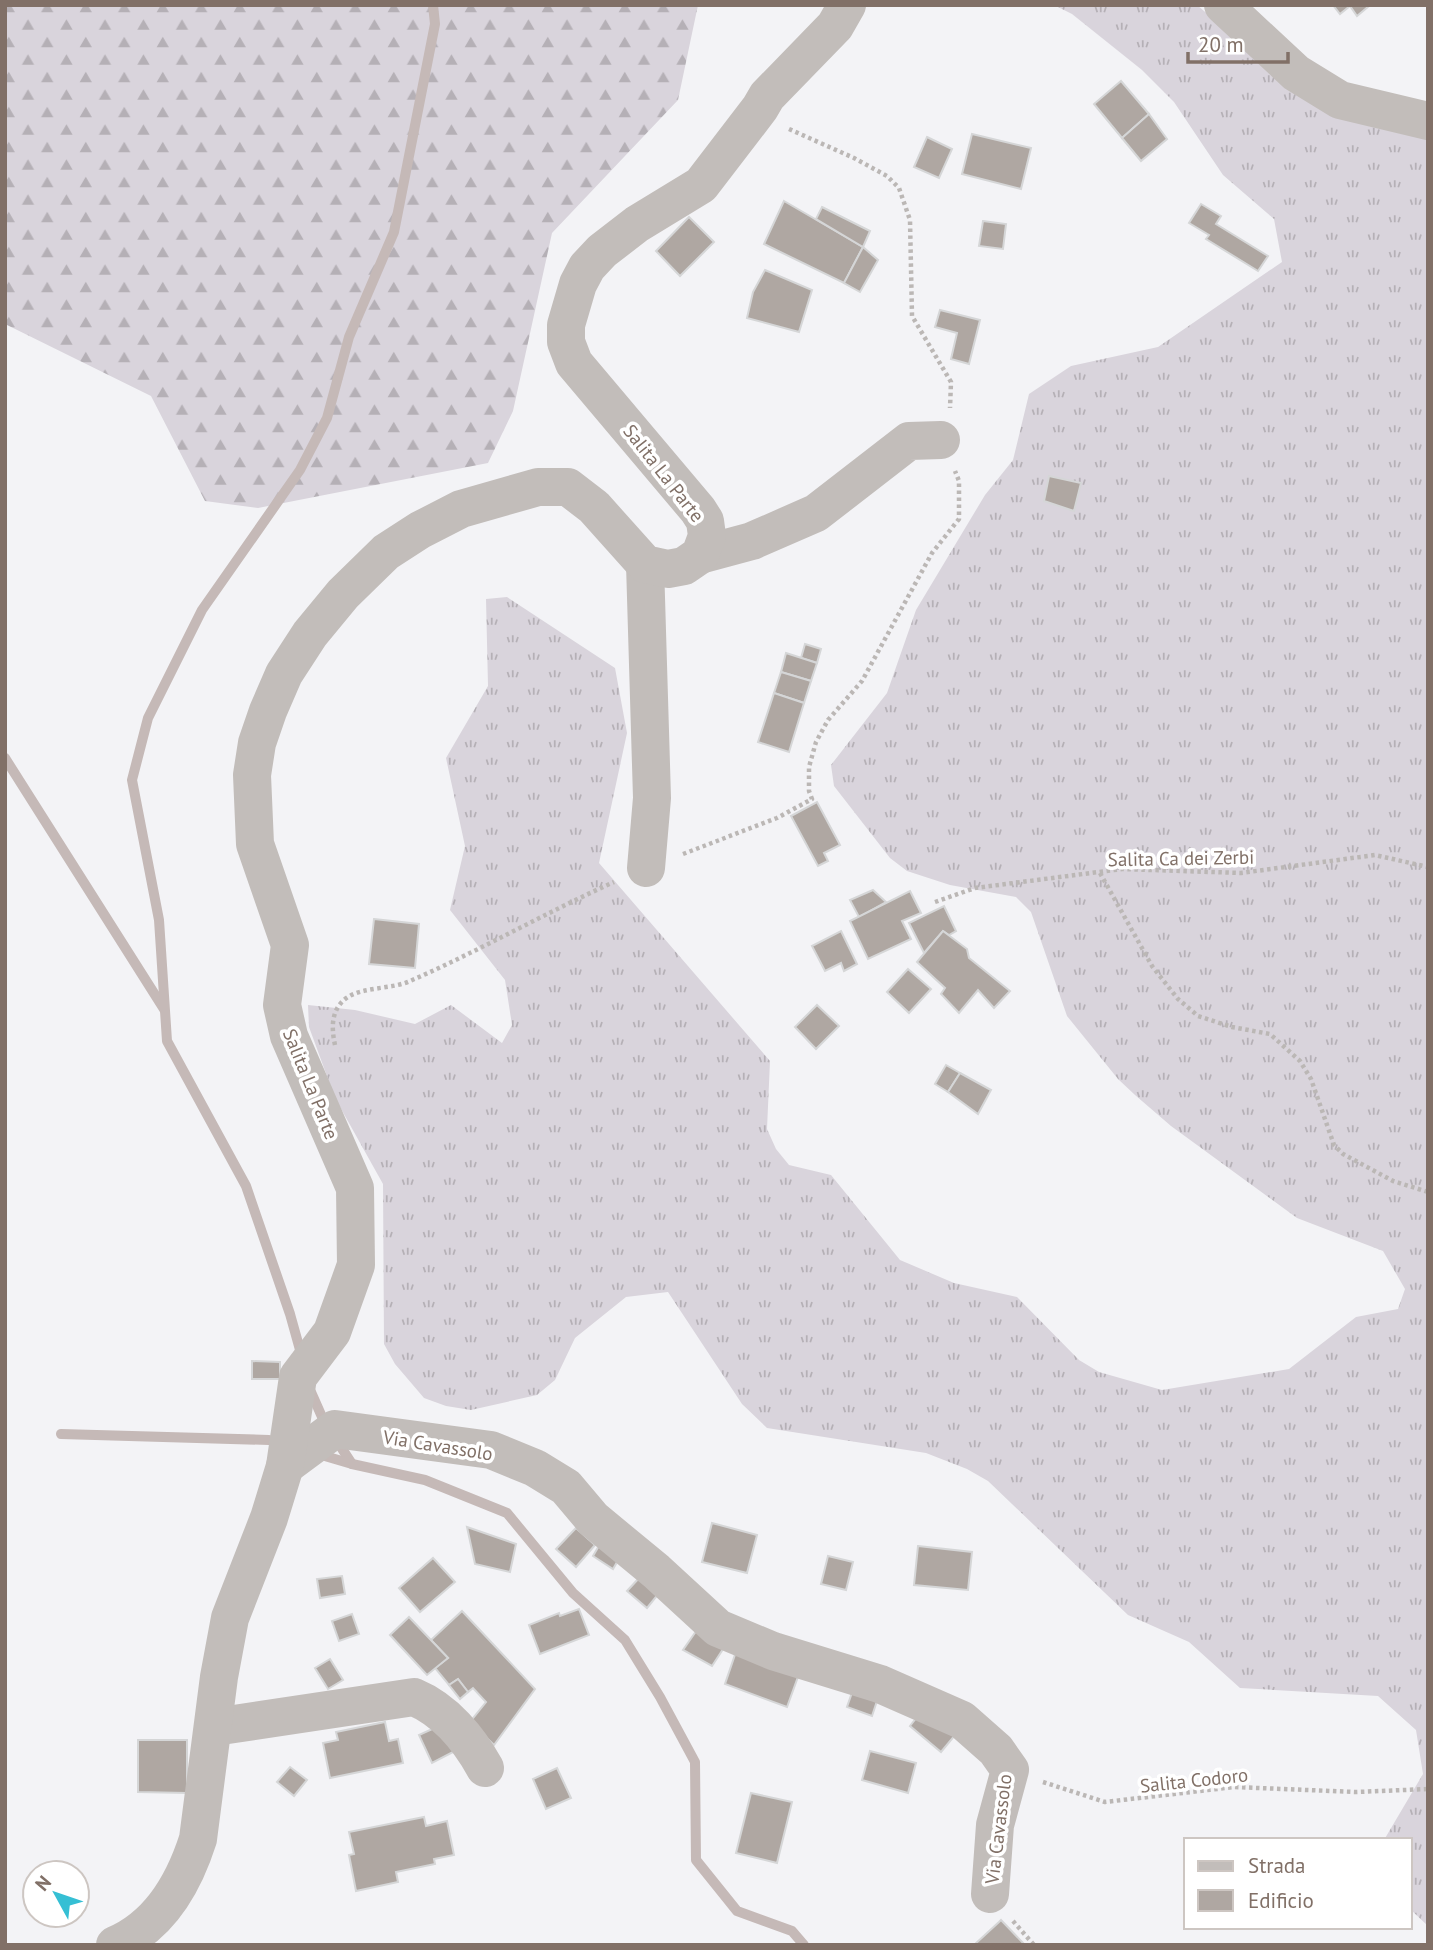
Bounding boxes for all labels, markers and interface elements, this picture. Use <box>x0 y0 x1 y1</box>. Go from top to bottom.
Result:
scale bar <box>1188 21 1288 65</box>
text: 20 m <box>1198 31 1244 58</box>
street label: Salita La Parte <box>618 419 710 527</box>
street label: Salita Ca dei Zerbi <box>1108 845 1254 871</box>
street label: Salita La Parte <box>278 1025 344 1143</box>
street label: Via Cavassolo <box>380 1424 495 1466</box>
street label: Salita Codoro <box>1139 1762 1249 1798</box>
street label: Via Cavassolo <box>979 1773 1017 1886</box>
legend <box>1184 1838 1412 1929</box>
text: Strada <box>1248 1852 1306 1879</box>
north arrow <box>21 1859 91 1929</box>
text: N <box>30 1871 56 1896</box>
text: Edificio <box>1248 1887 1314 1914</box>

